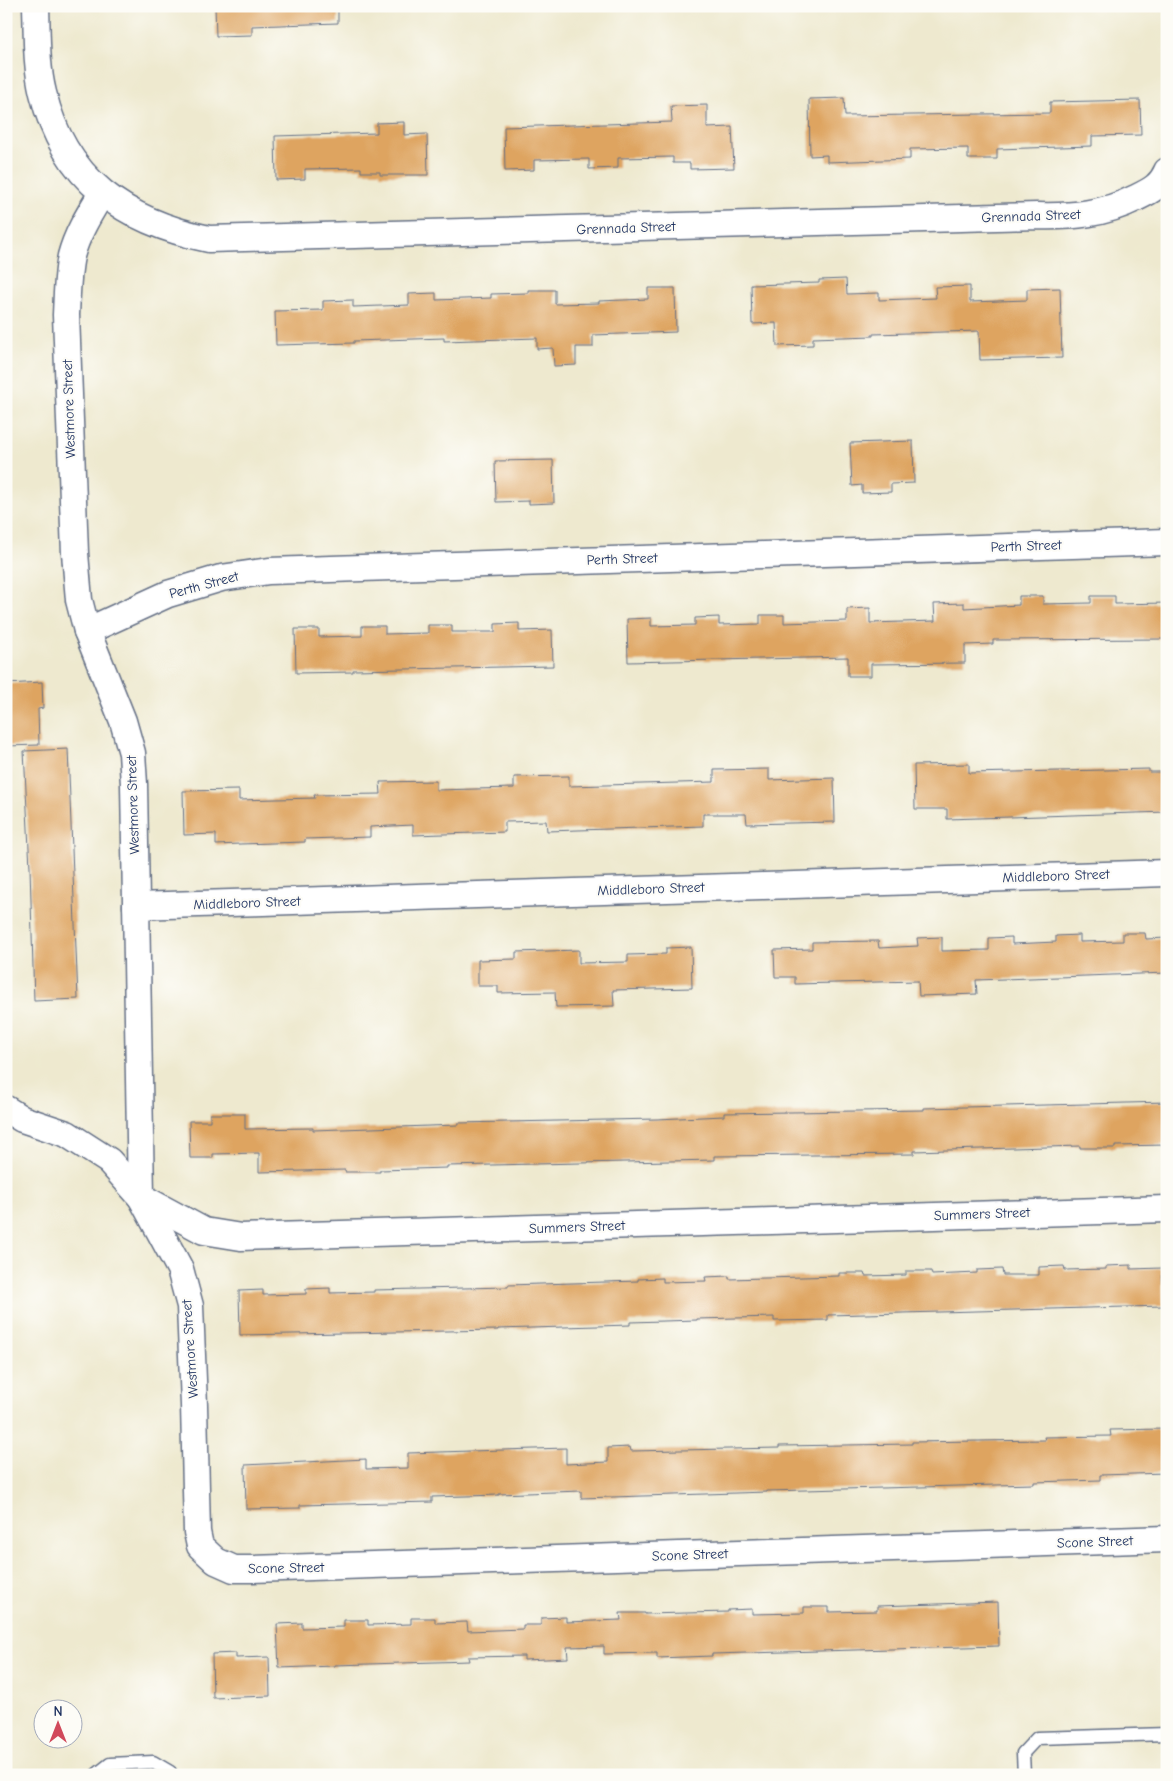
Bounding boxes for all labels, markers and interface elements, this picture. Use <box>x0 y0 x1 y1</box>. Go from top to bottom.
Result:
street label: Grennada Street <box>981 206 1082 226</box>
street label: Grennada Street <box>576 218 677 238</box>
street label: Westmore Street <box>59 358 79 459</box>
street label: Perth Street <box>990 536 1063 556</box>
street label: Perth Street <box>586 549 659 569</box>
street label: Perth Street <box>167 567 241 602</box>
street label: Westmore Street <box>123 754 143 855</box>
street label: Middleboro Street <box>1002 866 1111 886</box>
street label: Middleboro Street <box>597 879 706 899</box>
street label: Middleboro Street <box>193 893 302 913</box>
street label: Summers Street <box>934 1204 1031 1224</box>
street label: Summers Street <box>529 1217 626 1237</box>
street label: Westmore Street <box>178 1298 202 1399</box>
street label: Scone Street <box>1057 1532 1134 1552</box>
street label: Scone Street <box>652 1545 729 1565</box>
street label: Scone Street <box>248 1559 325 1577</box>
north arrow <box>32 1698 82 1748</box>
text: N <box>53 1703 63 1720</box>

